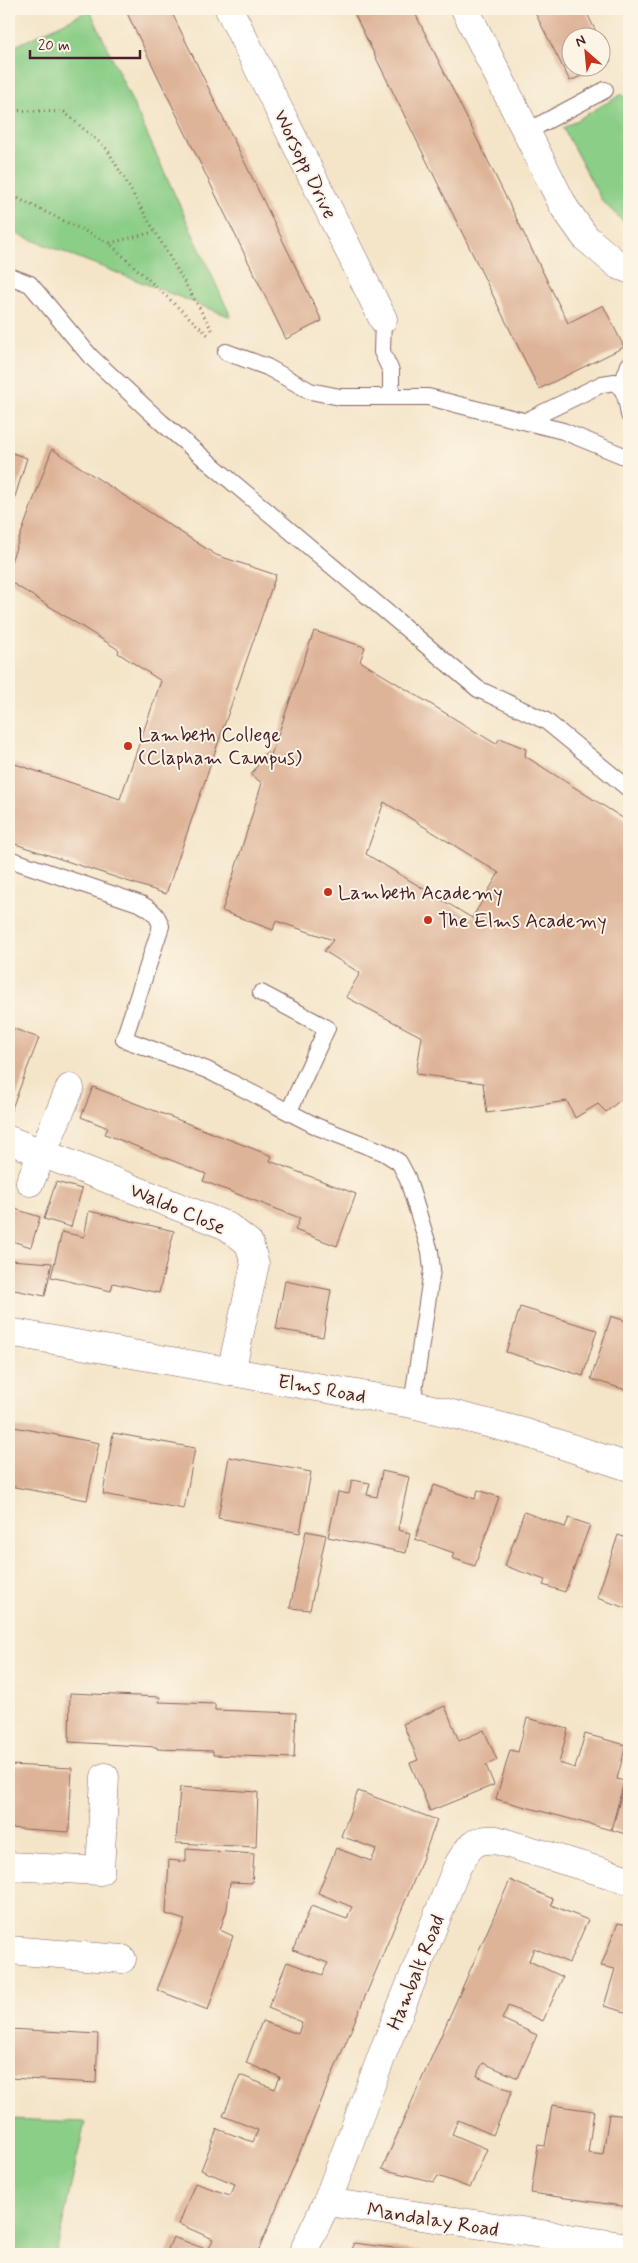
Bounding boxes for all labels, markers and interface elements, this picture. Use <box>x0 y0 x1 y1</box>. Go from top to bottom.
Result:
scale bar <box>30 28 140 60</box>
north arrow <box>560 28 610 78</box>
text: N <box>572 31 589 51</box>
text: 20 m <box>38 36 70 56</box>
street label: Worsopp Drive <box>266 105 343 224</box>
place label: Lambeth College (Clapham Campus) <box>138 722 302 772</box>
marker: Lambeth College (Clapham Campus) <box>122 740 134 752</box>
place label: Lambeth Academy <box>338 880 503 907</box>
marker: Lambeth Academy <box>322 886 334 898</box>
place label: The Elms Academy <box>438 908 607 935</box>
marker: The Elms Academy <box>422 914 434 926</box>
street label: Waldo Close <box>125 1177 230 1242</box>
street label: Elms Road <box>276 1368 368 1411</box>
street label: Hambalt Road <box>381 1911 452 2034</box>
street label: Mandalay Road <box>365 2197 501 2244</box>

